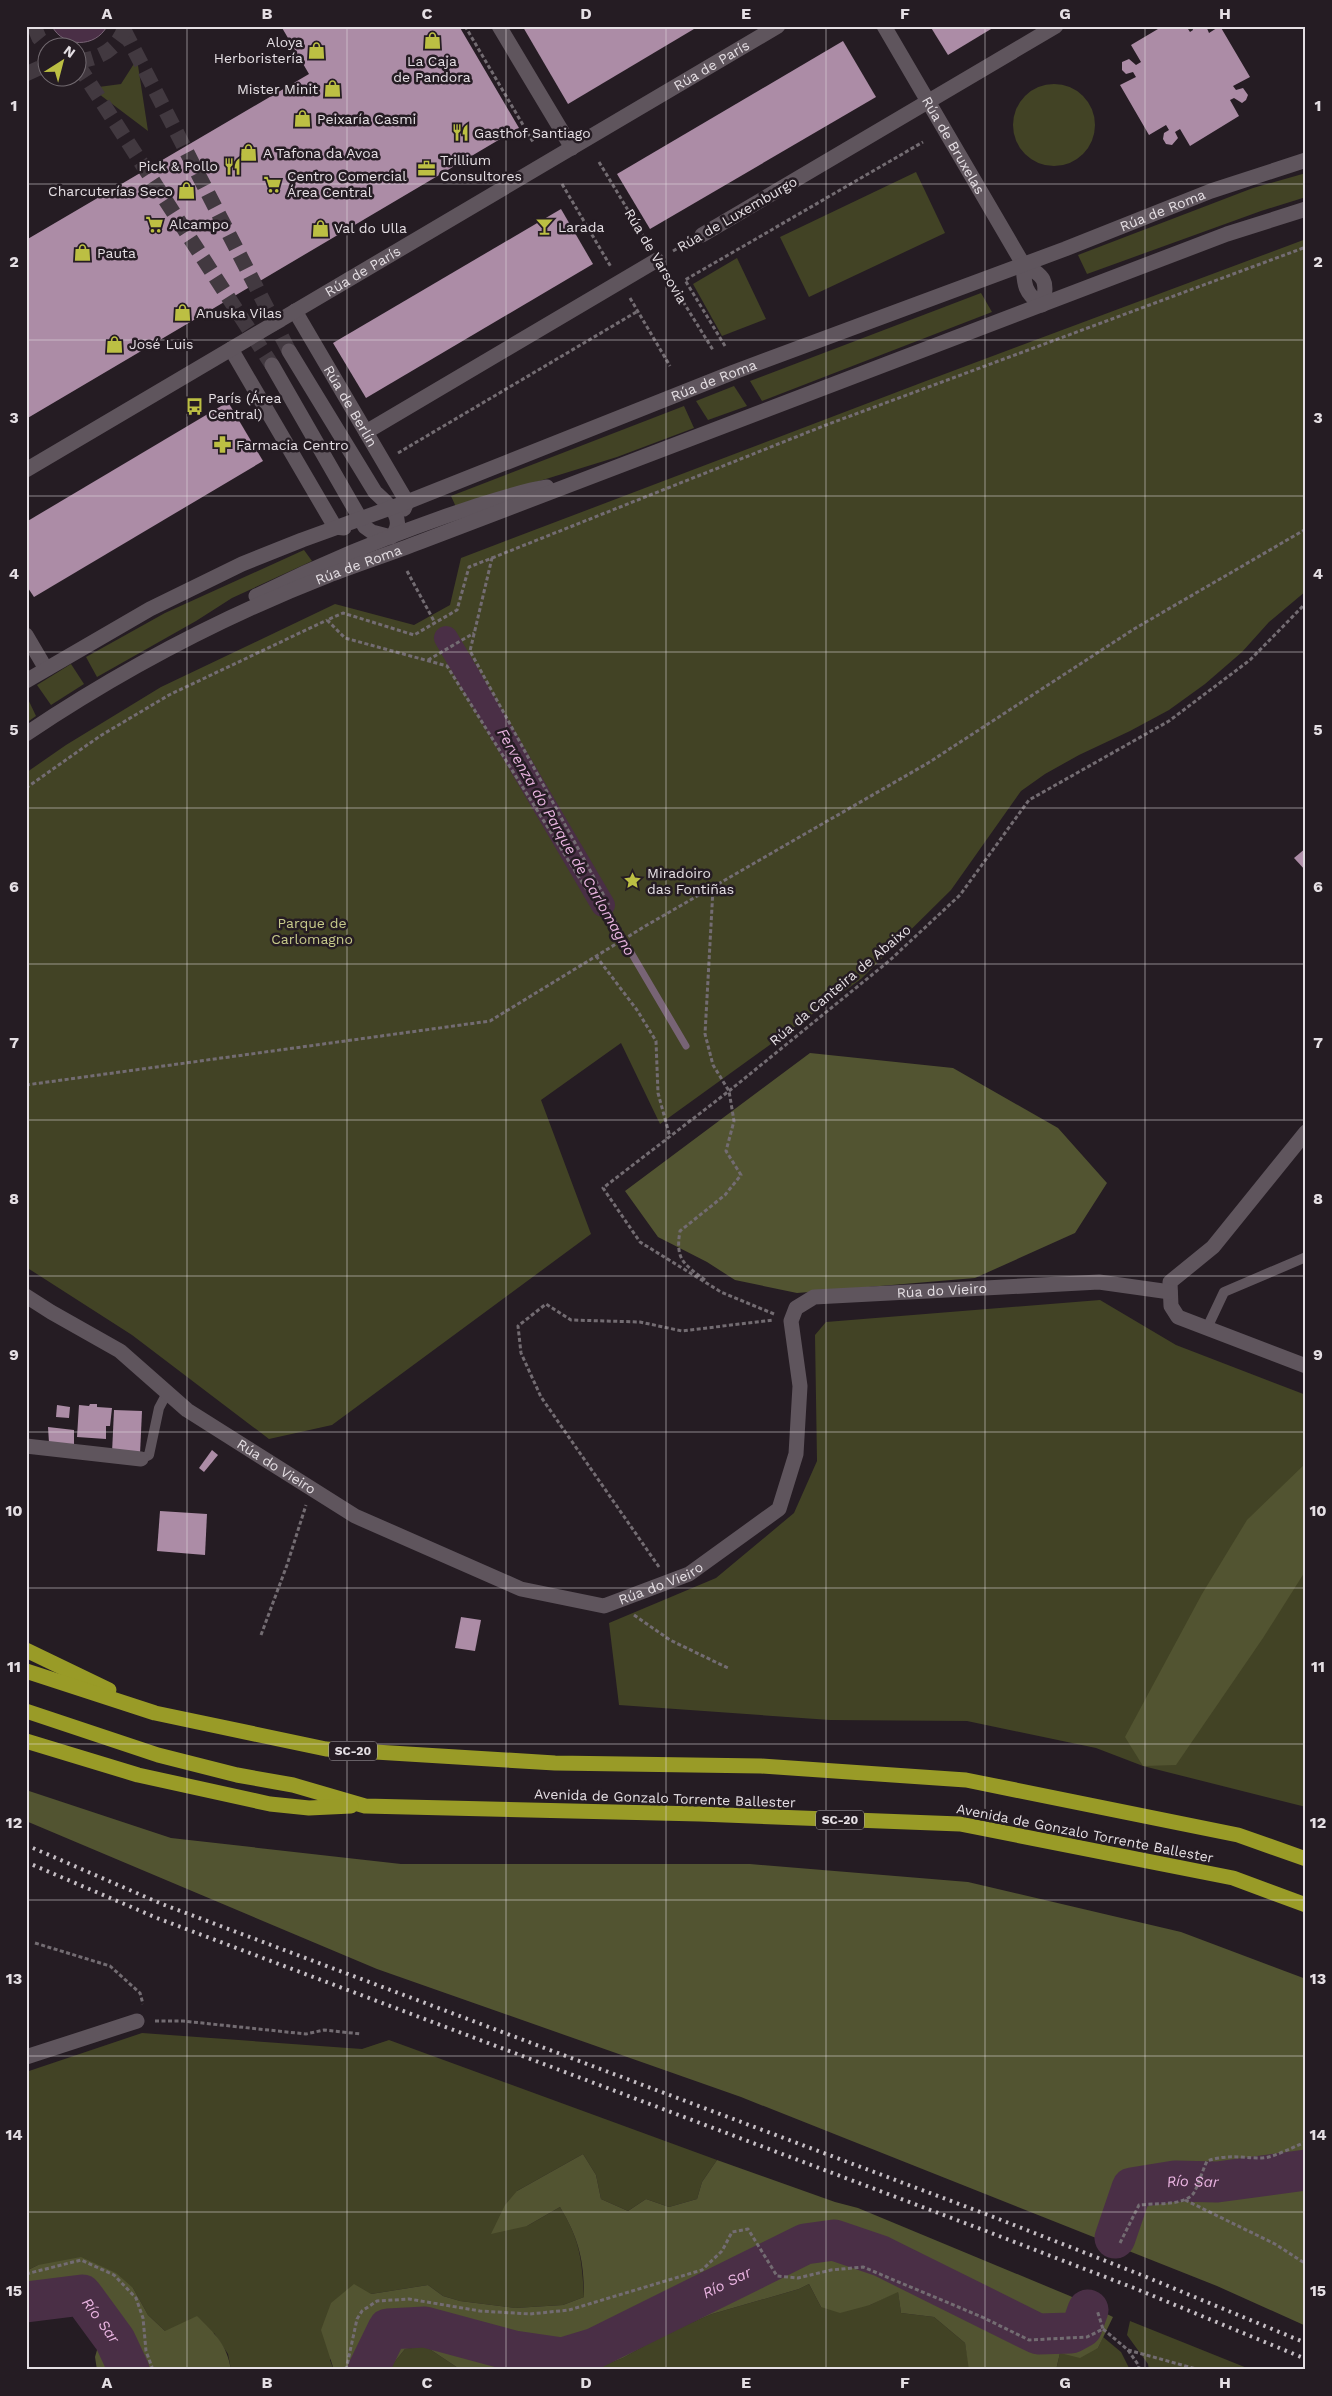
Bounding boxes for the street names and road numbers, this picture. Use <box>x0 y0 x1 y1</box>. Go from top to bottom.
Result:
street label: Rúa de París <box>671 37 752 94</box>
street label: Rúa de Bruxelas <box>919 94 988 197</box>
street label: Rúa de Luxemburgo <box>674 173 800 255</box>
street label: Rúa de Roma <box>1117 186 1208 234</box>
street label: Rúa de Varsovia <box>621 206 691 306</box>
street label: Rúa de París <box>322 243 403 300</box>
street label: Rúa de Roma <box>669 356 759 404</box>
street label: Rúa de Berlín <box>321 362 381 449</box>
street label: Rúa de Roma <box>313 542 404 588</box>
street label: Rúa da Canteira de Abaixo <box>766 921 914 1049</box>
street label: Rúa do Vieiro <box>896 1280 987 1301</box>
street label: Rúa do Vieiro <box>234 1436 319 1497</box>
street label: Rúa do Vieiro <box>616 1559 706 1608</box>
road number: SC-20 <box>329 1742 377 1760</box>
street label: Avenida de Gonzalo Torrente Ballester <box>534 1785 796 1811</box>
street label: Avenida de Gonzalo Torrente Ballester <box>955 1800 1215 1866</box>
road number: SC-20 <box>816 1810 864 1830</box>

